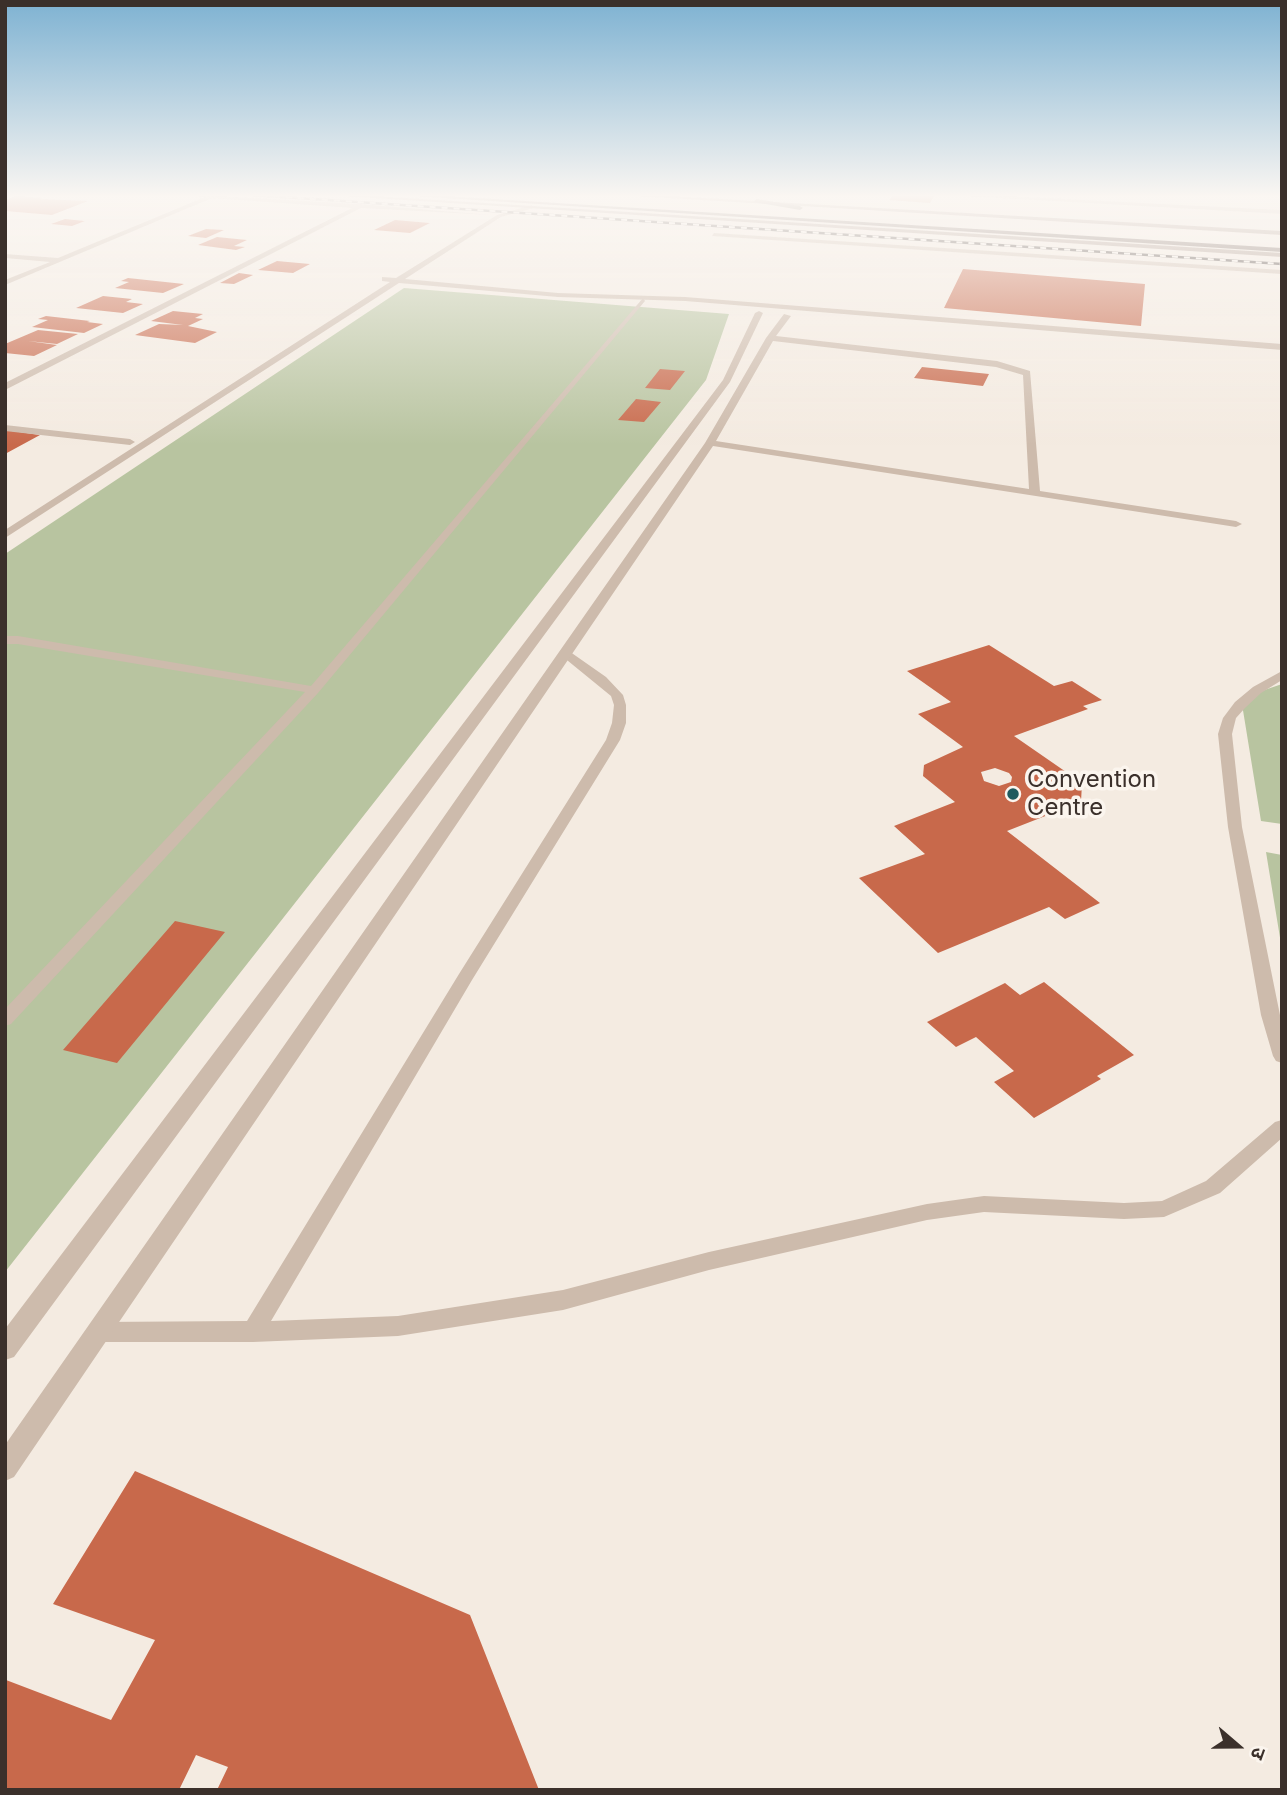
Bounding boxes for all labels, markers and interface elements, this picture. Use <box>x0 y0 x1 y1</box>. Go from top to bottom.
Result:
place label: Convention Centre <box>1027 766 1156 822</box>
marker: Convention Centre <box>1005 786 1021 802</box>
north arrow <box>1203 1711 1273 1781</box>
text: उ <box>1245 1744 1271 1763</box>

